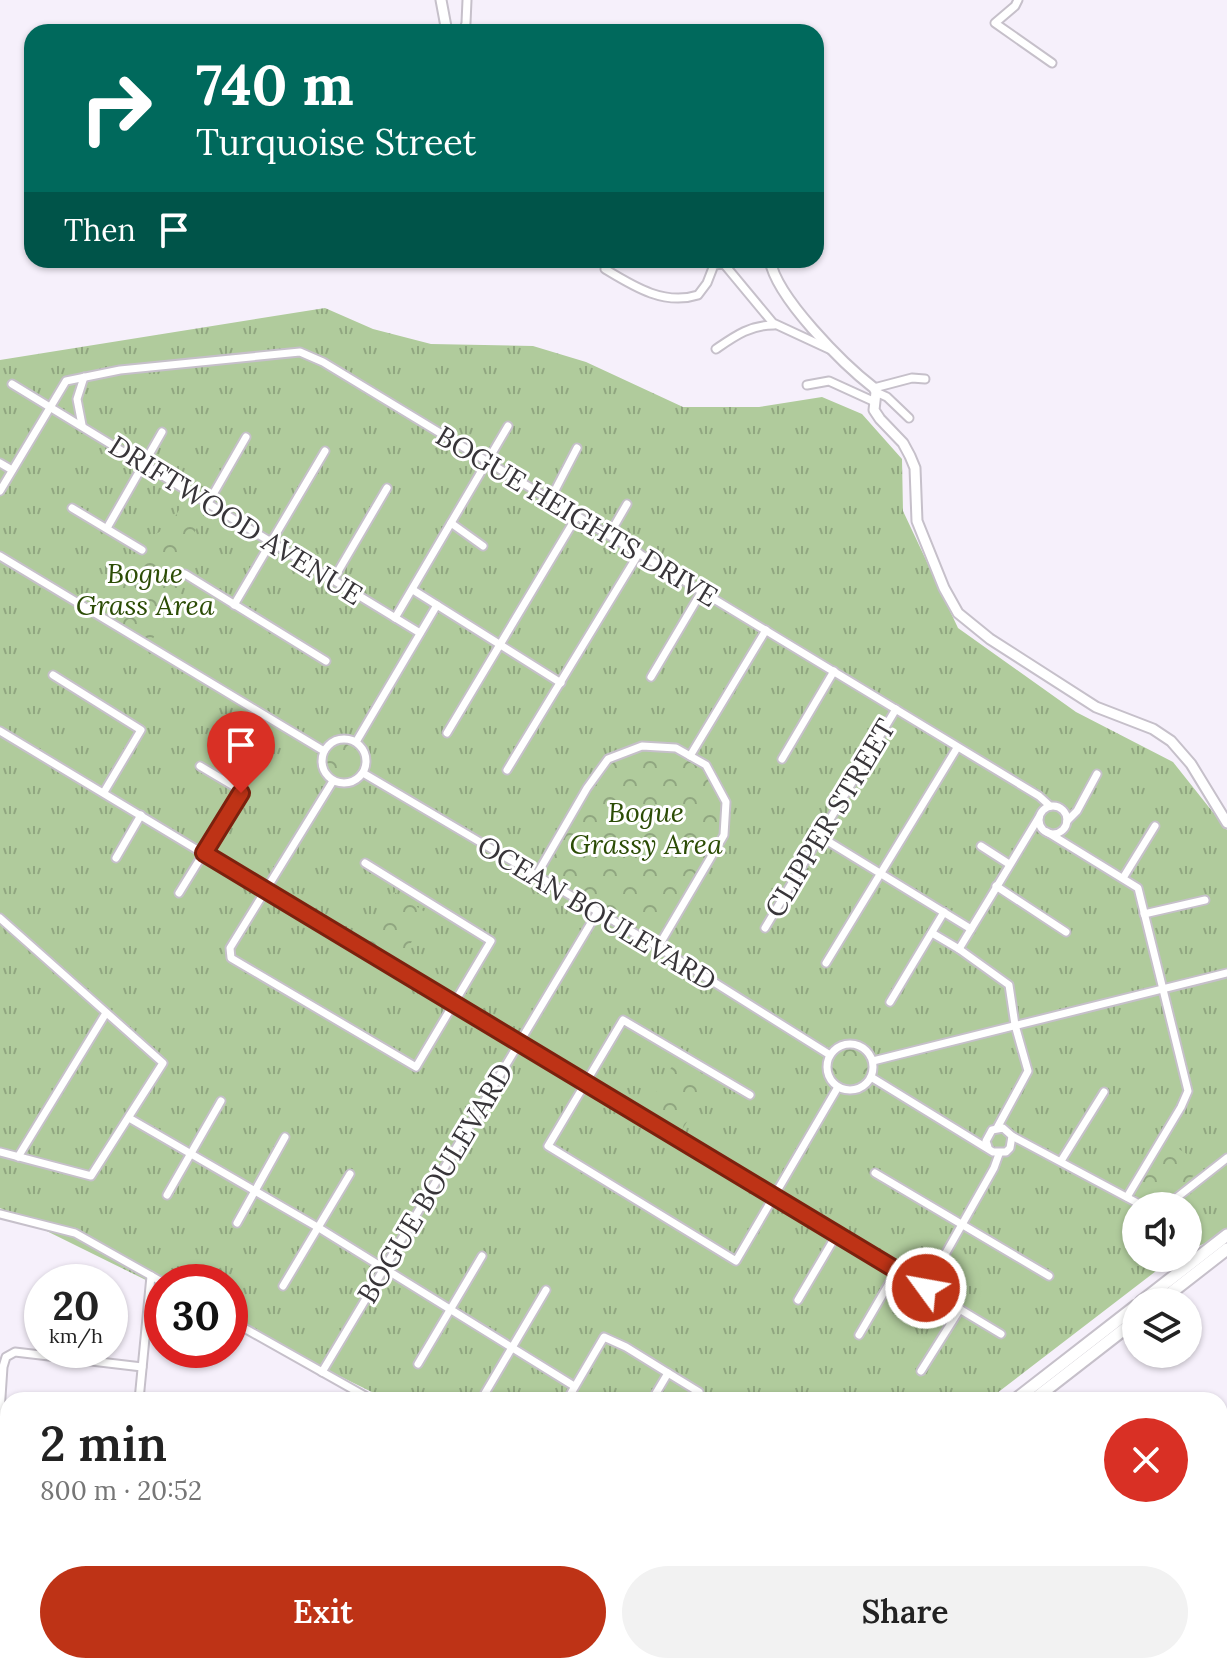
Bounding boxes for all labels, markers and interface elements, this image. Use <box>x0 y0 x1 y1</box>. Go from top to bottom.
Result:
text: 740 m <box>196 49 354 120</box>
icon: right <box>64 56 168 160</box>
text: Turquoise Street <box>196 119 476 165</box>
icon: arrive <box>152 208 196 252</box>
text: Then <box>64 211 136 249</box>
street label: BOGUE HEIGHTS DRIVE <box>429 417 725 615</box>
street label: DRIFTWOOD AVENUE <box>102 427 370 613</box>
park label: Bogue Grass Area <box>76 555 215 623</box>
pin <box>207 711 275 793</box>
street label: CLIPPER STREET <box>757 712 903 924</box>
icon: arrive <box>219 723 263 767</box>
park label: Bogue Grassy Area <box>569 794 723 862</box>
street label: OCEAN BOULEVARD <box>471 827 723 999</box>
street label: BOGUE BOULEVARD <box>349 1056 521 1310</box>
map controls <box>1122 1192 1202 1368</box>
button: sound <box>1122 1192 1202 1272</box>
position arrow <box>884 1246 968 1330</box>
speed limit sign: 30 <box>144 1264 248 1368</box>
text: 20 <box>53 1280 99 1331</box>
button: layers <box>1122 1288 1202 1368</box>
text: km/h <box>49 1323 103 1348</box>
text: 2 min <box>40 1413 167 1474</box>
button: close <box>1104 1418 1188 1502</box>
text: 800 m · 20:52 <box>40 1474 202 1507</box>
button: Exit <box>40 1566 606 1658</box>
button: Share <box>622 1566 1188 1658</box>

